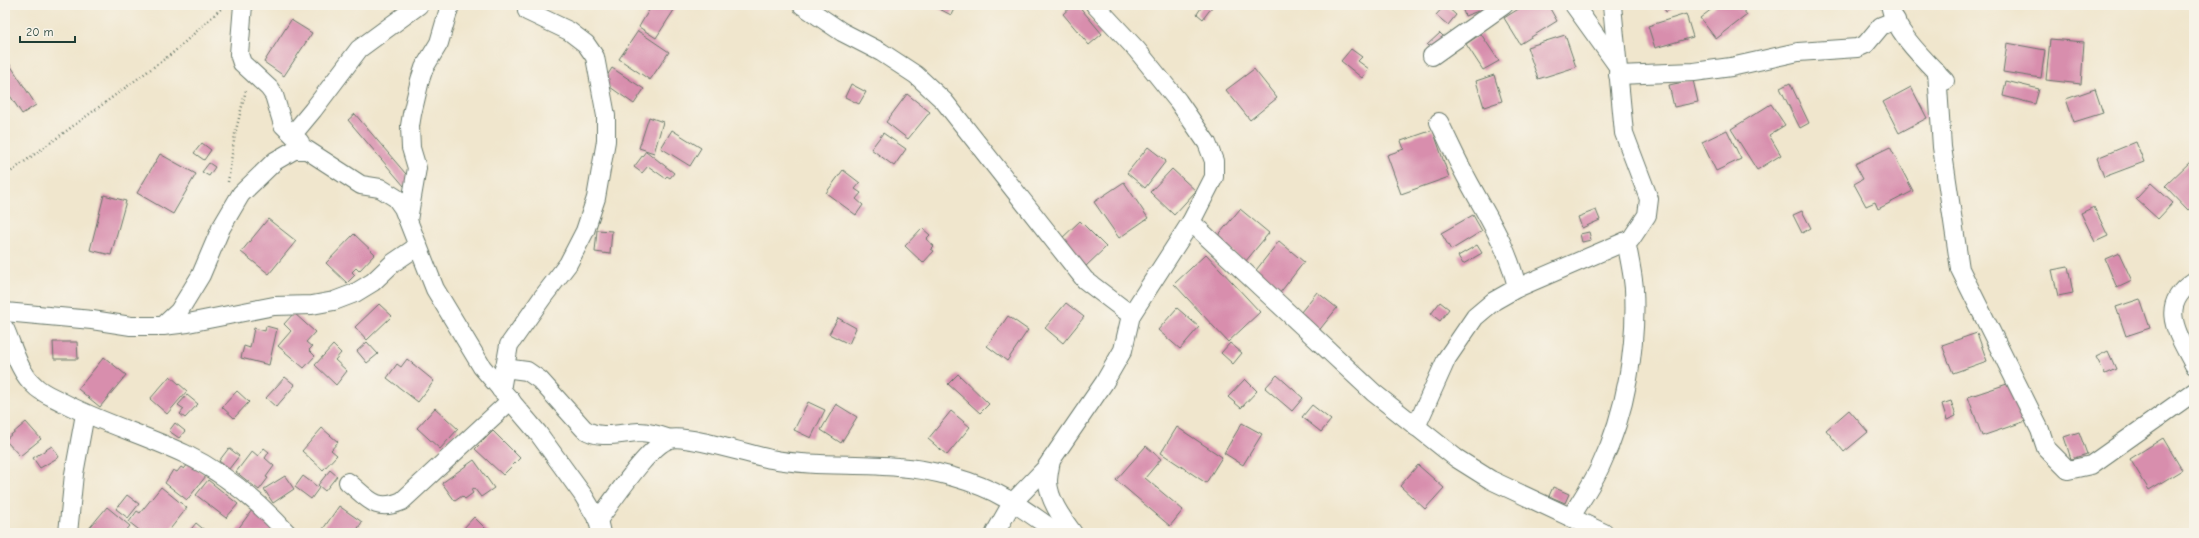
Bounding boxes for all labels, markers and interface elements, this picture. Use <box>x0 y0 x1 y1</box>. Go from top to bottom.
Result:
scale bar <box>20 18 75 44</box>
text: 20 m <box>26 25 54 39</box>

